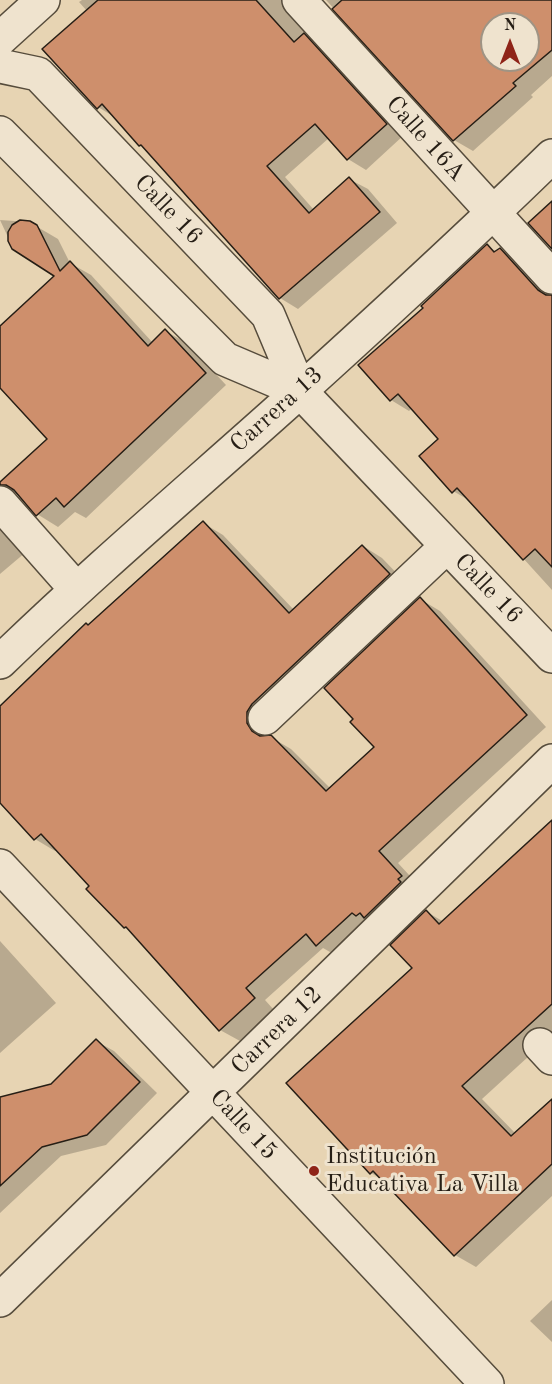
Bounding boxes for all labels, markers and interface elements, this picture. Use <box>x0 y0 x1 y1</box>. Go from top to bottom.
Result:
north arrow <box>480 12 540 72</box>
text: N <box>504 18 516 34</box>
street label: Calle 16A <box>379 90 471 188</box>
street label: Calle 16 <box>128 169 208 251</box>
street label: Carrera 13 <box>225 361 329 459</box>
street label: Calle 16 <box>448 548 528 630</box>
street label: Carrera 12 <box>226 981 328 1081</box>
street label: Calle 15 <box>203 1084 283 1166</box>
place label: Institución Educativa La Villa <box>326 1143 519 1199</box>
marker: Institución Educativa La Villa <box>307 1164 321 1178</box>

